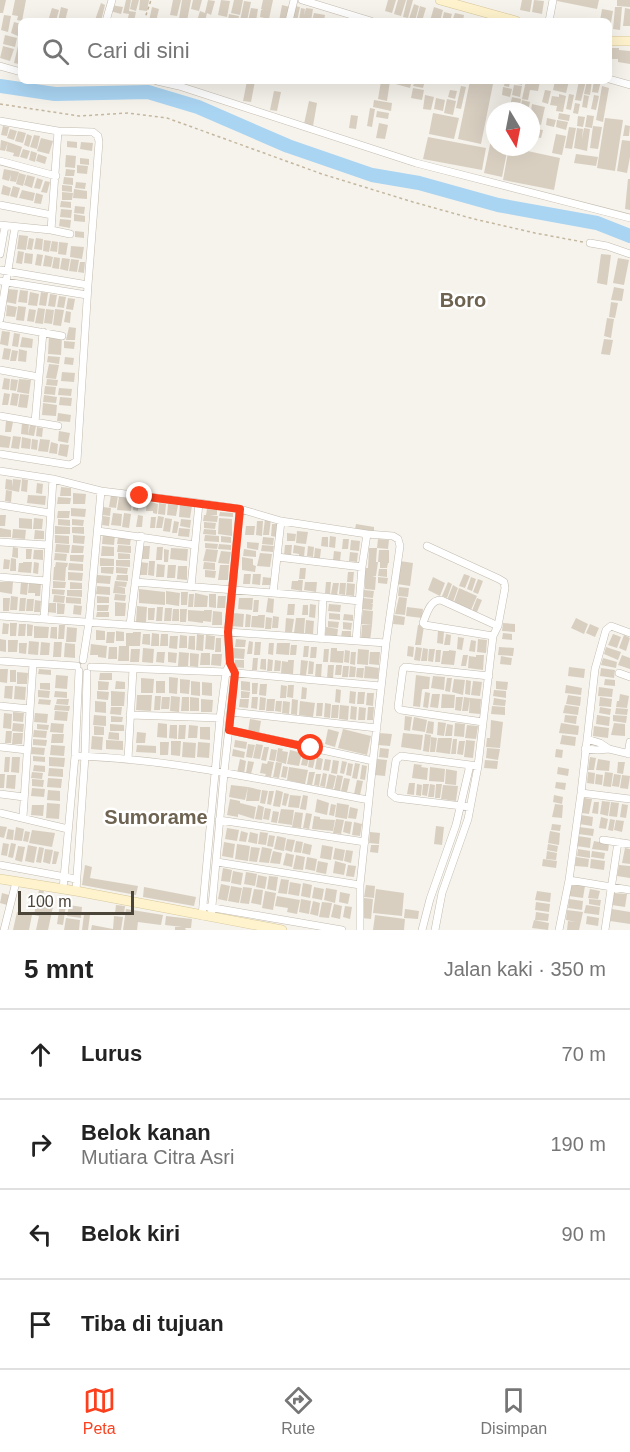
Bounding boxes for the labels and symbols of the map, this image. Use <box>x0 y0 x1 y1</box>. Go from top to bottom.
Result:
north arrow <box>486 102 540 156</box>
district label: Boro <box>440 289 486 311</box>
route end <box>126 482 152 508</box>
route start <box>297 734 323 760</box>
district label: Sumorame <box>104 806 208 828</box>
scale bar <box>18 888 134 916</box>

